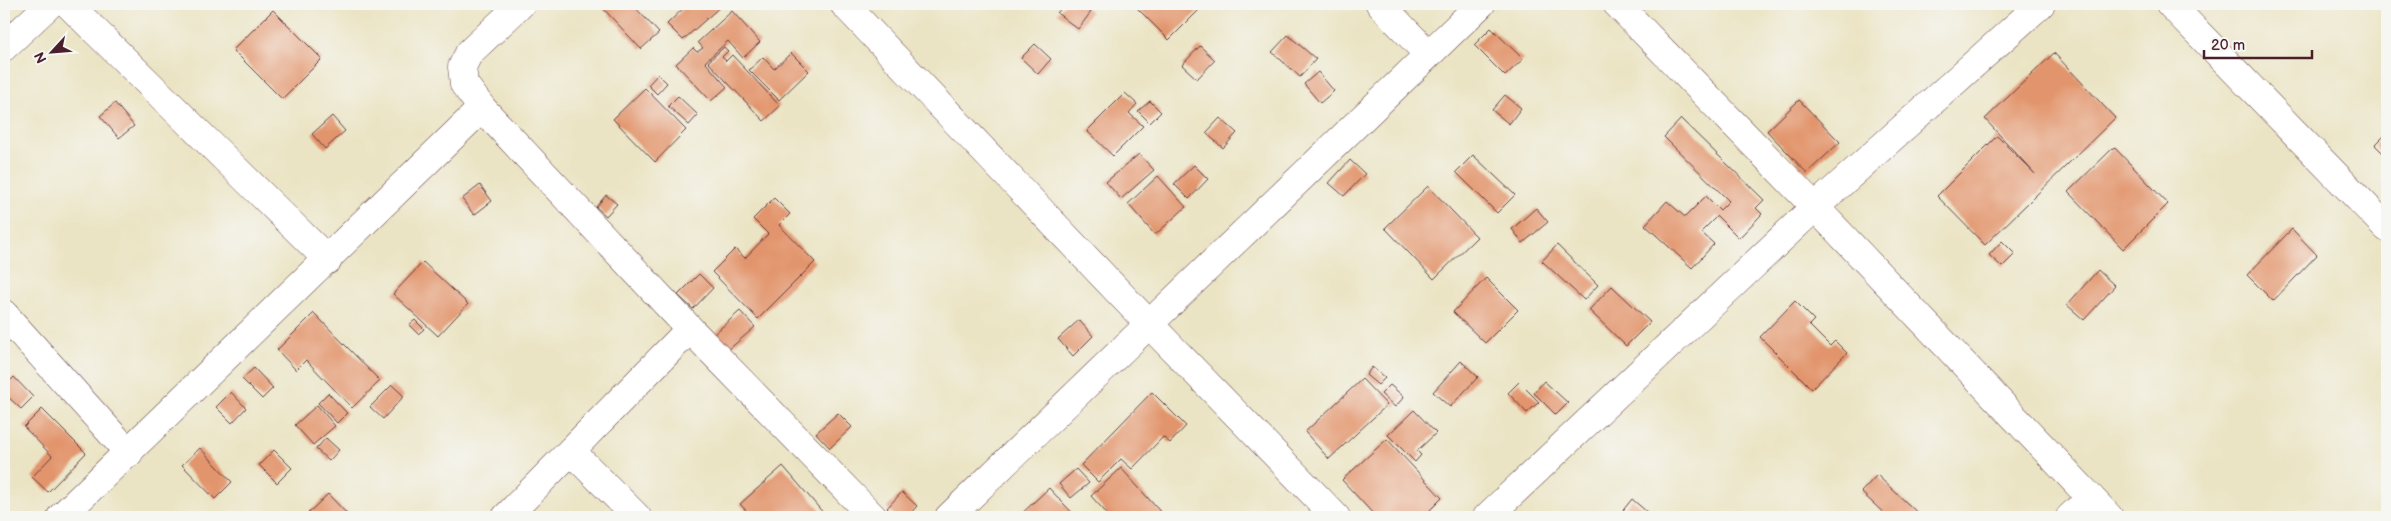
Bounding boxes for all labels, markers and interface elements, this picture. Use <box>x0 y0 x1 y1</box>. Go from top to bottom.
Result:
north arrow <box>28 28 78 78</box>
scale bar <box>2204 28 2311 60</box>
text: 20 m <box>2211 36 2245 55</box>
text: N <box>31 49 51 66</box>

